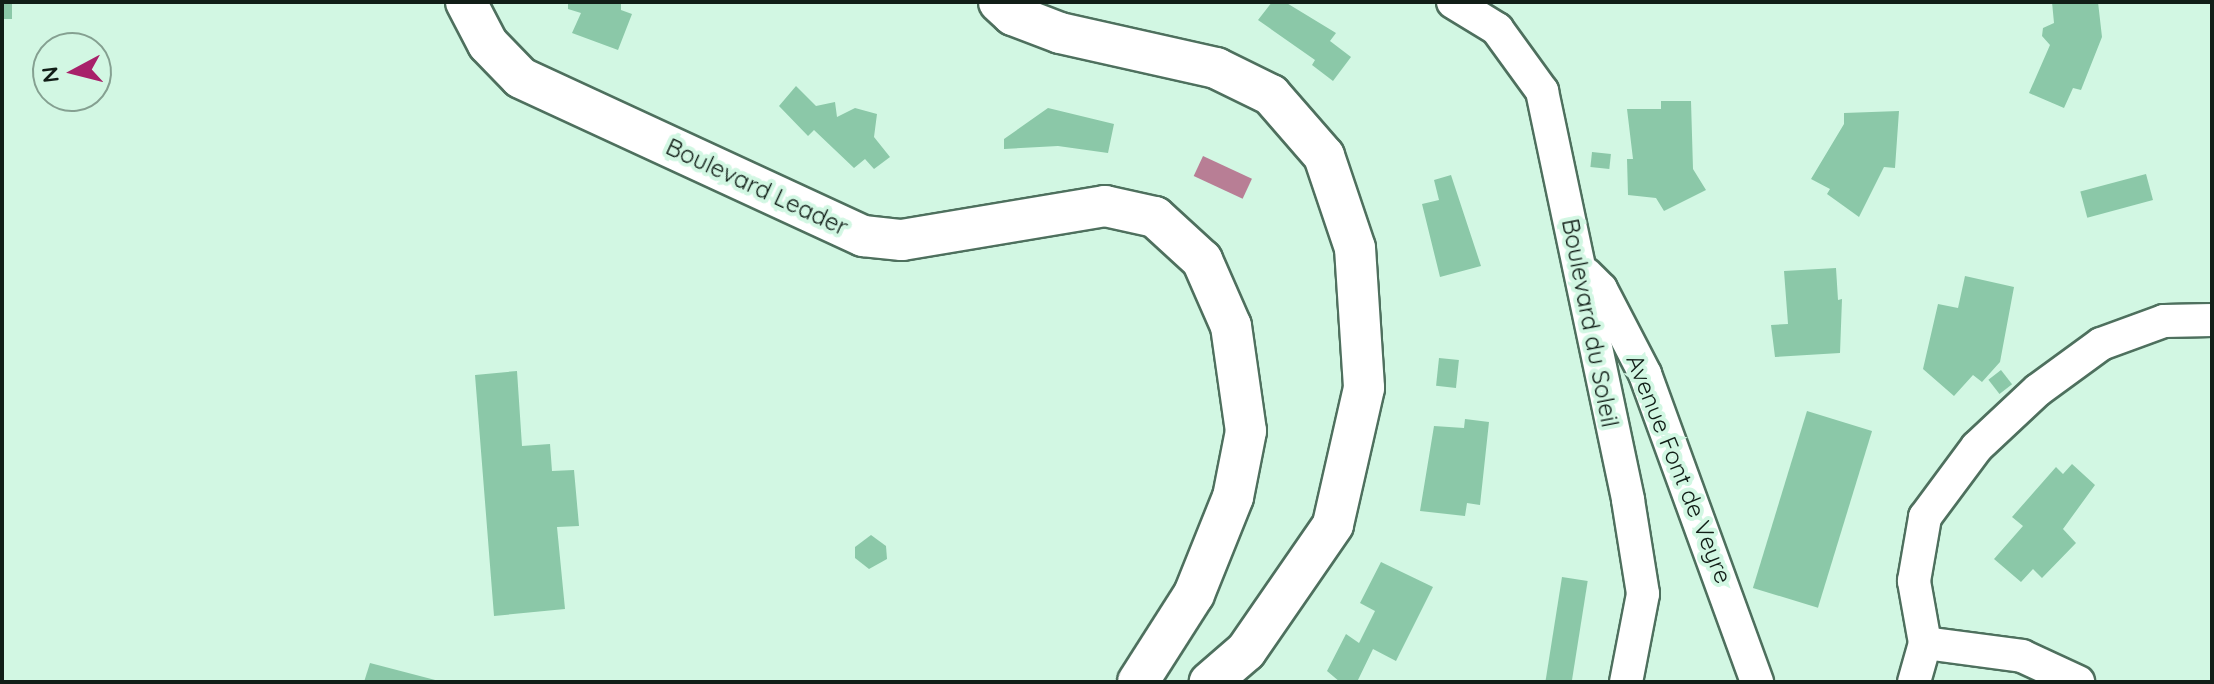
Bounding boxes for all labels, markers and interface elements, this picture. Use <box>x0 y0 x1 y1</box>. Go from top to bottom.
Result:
north arrow <box>32 32 112 112</box>
text: N <box>35 65 65 84</box>
street label: Boulevard Leader <box>661 132 853 242</box>
street label: Boulevard du Soleil <box>1556 216 1624 430</box>
street label: Avenue Font de Veyre <box>1620 350 1738 588</box>

